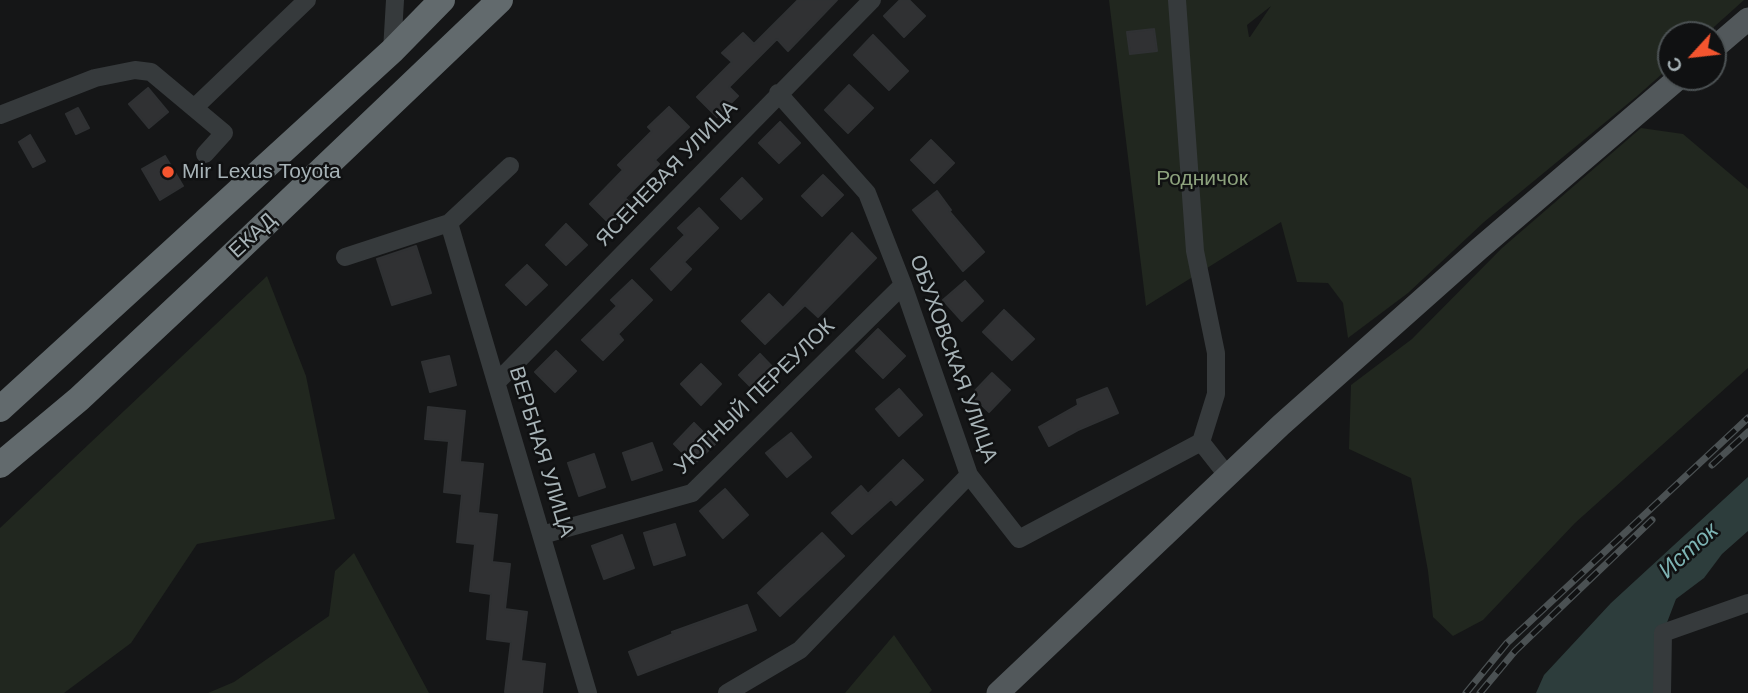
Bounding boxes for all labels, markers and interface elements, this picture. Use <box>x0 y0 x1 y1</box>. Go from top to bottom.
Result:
north arrow <box>1657 21 1727 91</box>
text: С <box>1662 54 1687 76</box>
street label: ЯСЕНЕВАЯ УЛИЦА <box>591 96 743 252</box>
place label: Mir Lexus Toyota <box>182 159 341 185</box>
marker: Mir Lexus Toyota <box>160 164 176 180</box>
park label: Родничок <box>1156 166 1248 192</box>
street label: ЕКАД <box>224 208 282 264</box>
street label: ОБУХОВСКАЯ УЛИЦА <box>904 252 1002 466</box>
street label: УЮТНЫЙ ПЕРЕУЛОК <box>670 314 840 480</box>
street label: ВЕРБНАЯ УЛИЦА <box>503 364 579 540</box>
water label: Исток <box>1654 517 1724 585</box>

